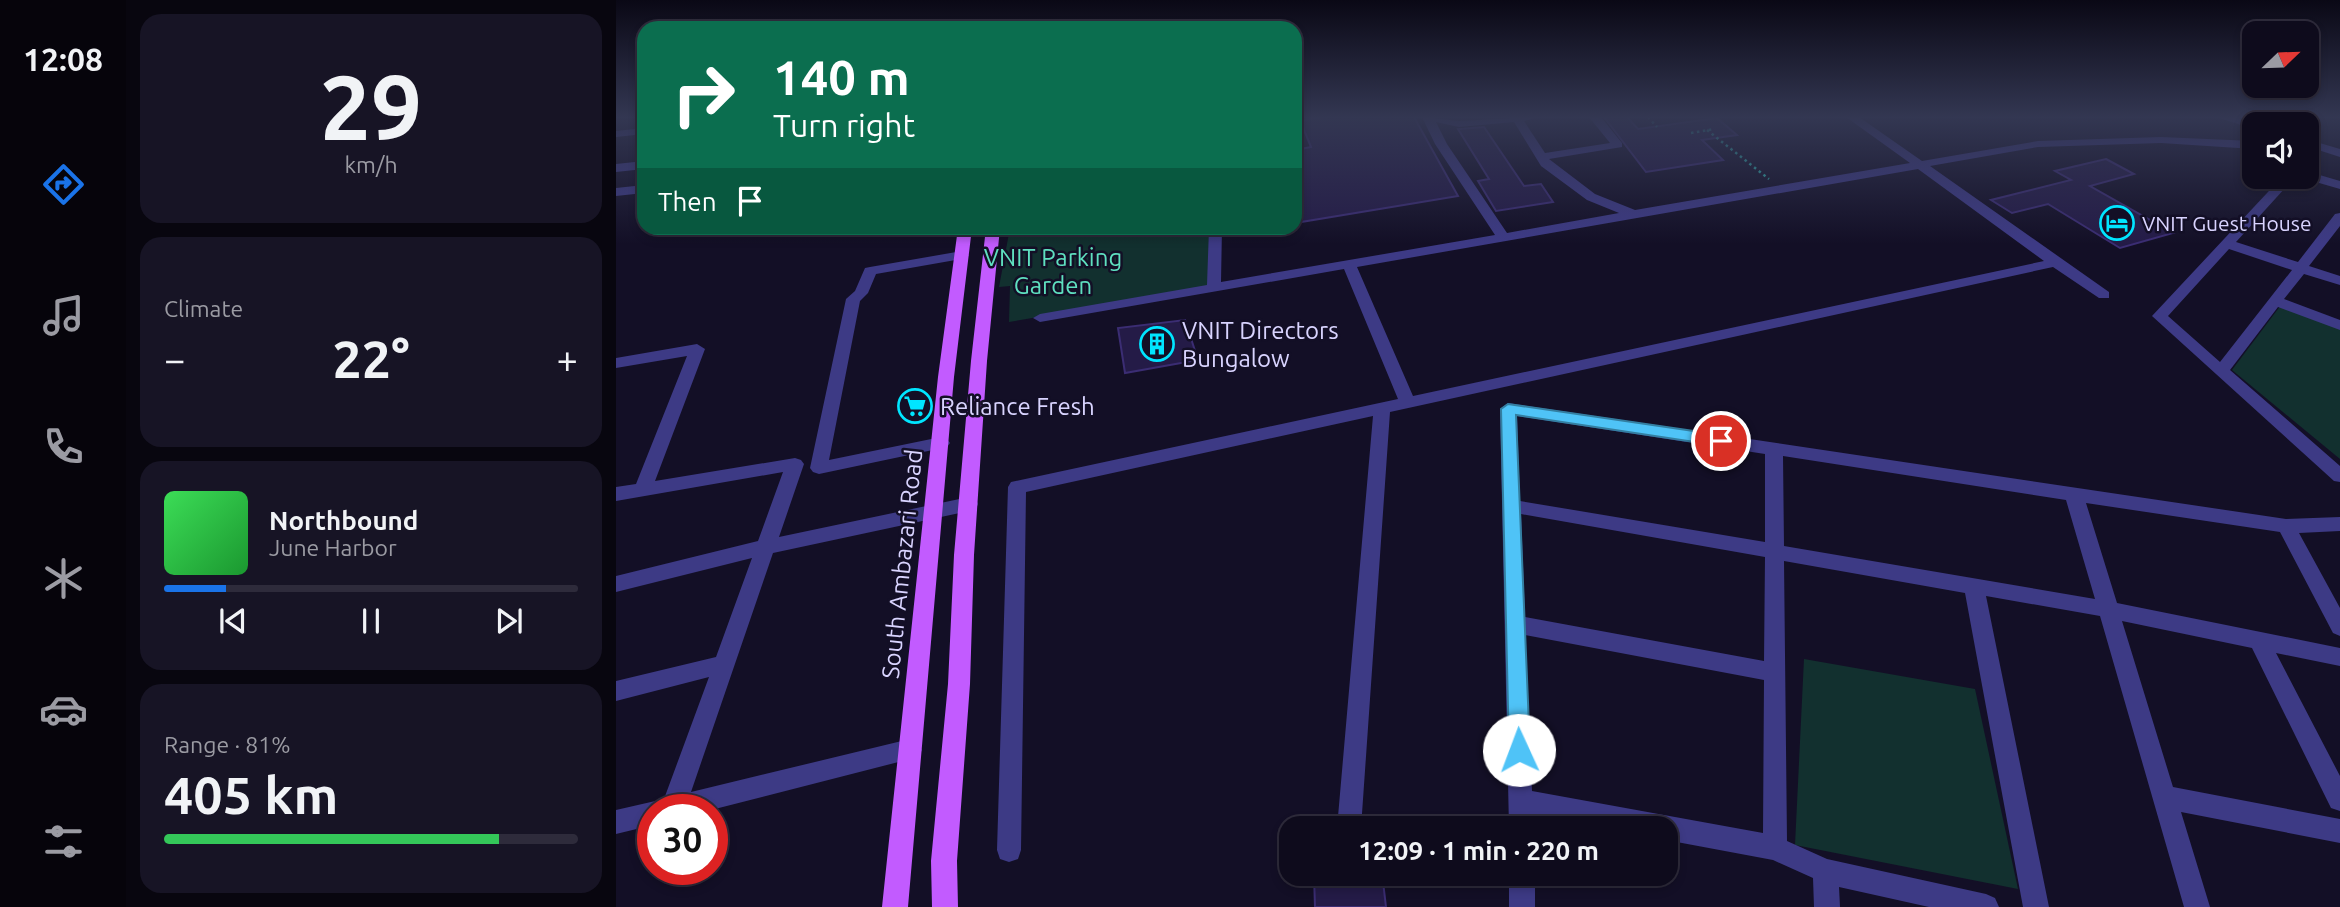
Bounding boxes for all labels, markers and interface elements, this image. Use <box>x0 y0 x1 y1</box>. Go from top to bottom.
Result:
north arrow <box>2242 21 2319 98</box>
map controls <box>2242 21 2319 189</box>
text: 12:08 <box>23 41 103 77</box>
icon: right <box>658 49 749 140</box>
text: 140 m <box>773 49 910 104</box>
text: 29 <box>320 55 422 157</box>
text: Turn right <box>773 107 915 143</box>
button: sound <box>2242 112 2319 189</box>
text: km/h <box>344 152 398 177</box>
icon: directions <box>39 160 88 209</box>
icon: arrive <box>731 182 769 220</box>
text: Then <box>658 187 717 216</box>
hotel icon: VNIT Guest House <box>2098 204 2136 242</box>
place label: VNIT Guest House <box>2142 211 2312 235</box>
park label: VNIT Parking Garden <box>984 244 1122 299</box>
icon: music <box>39 291 88 340</box>
text: Climate <box>164 296 243 321</box>
place label: VNIT Directors Bungalow <box>1182 317 1339 372</box>
building icon: VNIT Directors Bungalow <box>1138 325 1176 363</box>
text: 22° <box>332 330 410 388</box>
text: − <box>164 338 185 380</box>
text: + <box>557 338 578 380</box>
supermarket icon: Reliance Fresh <box>896 387 934 425</box>
place label: Reliance Fresh <box>940 393 1095 420</box>
pin <box>1691 411 1751 471</box>
icon: phone <box>39 422 88 471</box>
icon: arrive <box>1702 422 1740 460</box>
street label: South Ambazari Road <box>877 448 927 680</box>
text: Northbound <box>269 506 418 535</box>
text: June Harbor <box>269 535 397 560</box>
icon: climate <box>39 554 88 603</box>
icon: previous <box>214 602 252 640</box>
icon: pause <box>352 602 390 640</box>
icon: next <box>490 602 528 640</box>
icon: car <box>39 685 88 734</box>
position arrow <box>1482 713 1556 787</box>
text: Range · 81% <box>164 732 291 757</box>
text: 405 km <box>164 766 338 824</box>
speed limit sign: 30 <box>637 794 728 885</box>
icon: filters <box>39 817 88 866</box>
text: 12:09 · 1 min · 220 m <box>1358 836 1599 865</box>

